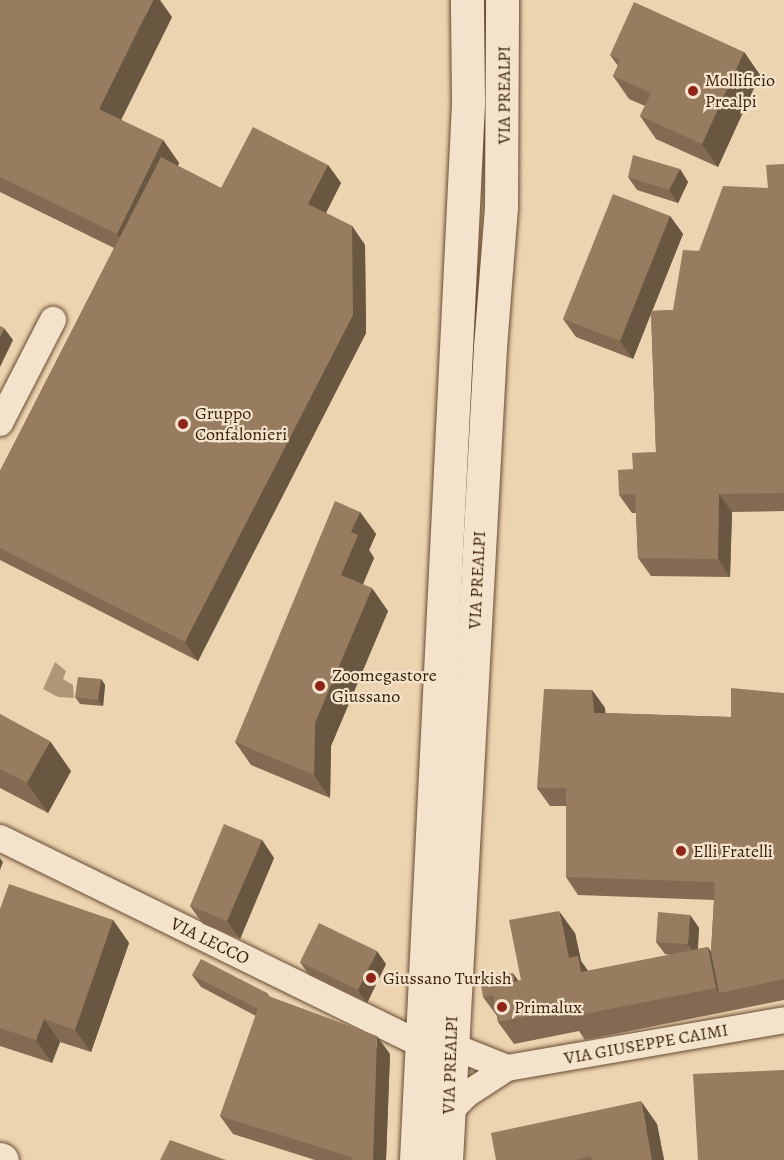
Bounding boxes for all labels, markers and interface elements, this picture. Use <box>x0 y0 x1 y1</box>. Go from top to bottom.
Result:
street label: VIA PREALPI <box>493 46 515 144</box>
place label: Mollificio Prealpi <box>705 70 775 112</box>
marker: Mollificio Prealpi <box>686 84 700 98</box>
place label: Gruppo Confalonieri <box>195 403 287 446</box>
marker: Gruppo Confalonieri <box>176 417 190 431</box>
street label: VIA PREALPI <box>464 530 490 630</box>
place label: Zoomegastore Giussano <box>332 665 437 708</box>
marker: Zoomegastore Giussano <box>313 679 327 693</box>
place label: Elli Fratelli <box>693 840 773 862</box>
marker: Elli Fratelli <box>674 844 688 858</box>
street label: VIA LECCO <box>167 913 253 969</box>
place label: Giussano Turkish <box>383 967 512 989</box>
marker: Giussano Turkish <box>364 971 378 985</box>
place label: Primalux <box>514 996 582 1018</box>
marker: Primalux <box>495 1000 509 1014</box>
street label: VIA PREALPI <box>437 1015 463 1115</box>
street label: VIA GIUSEPPE CAIMI <box>562 1019 730 1069</box>

